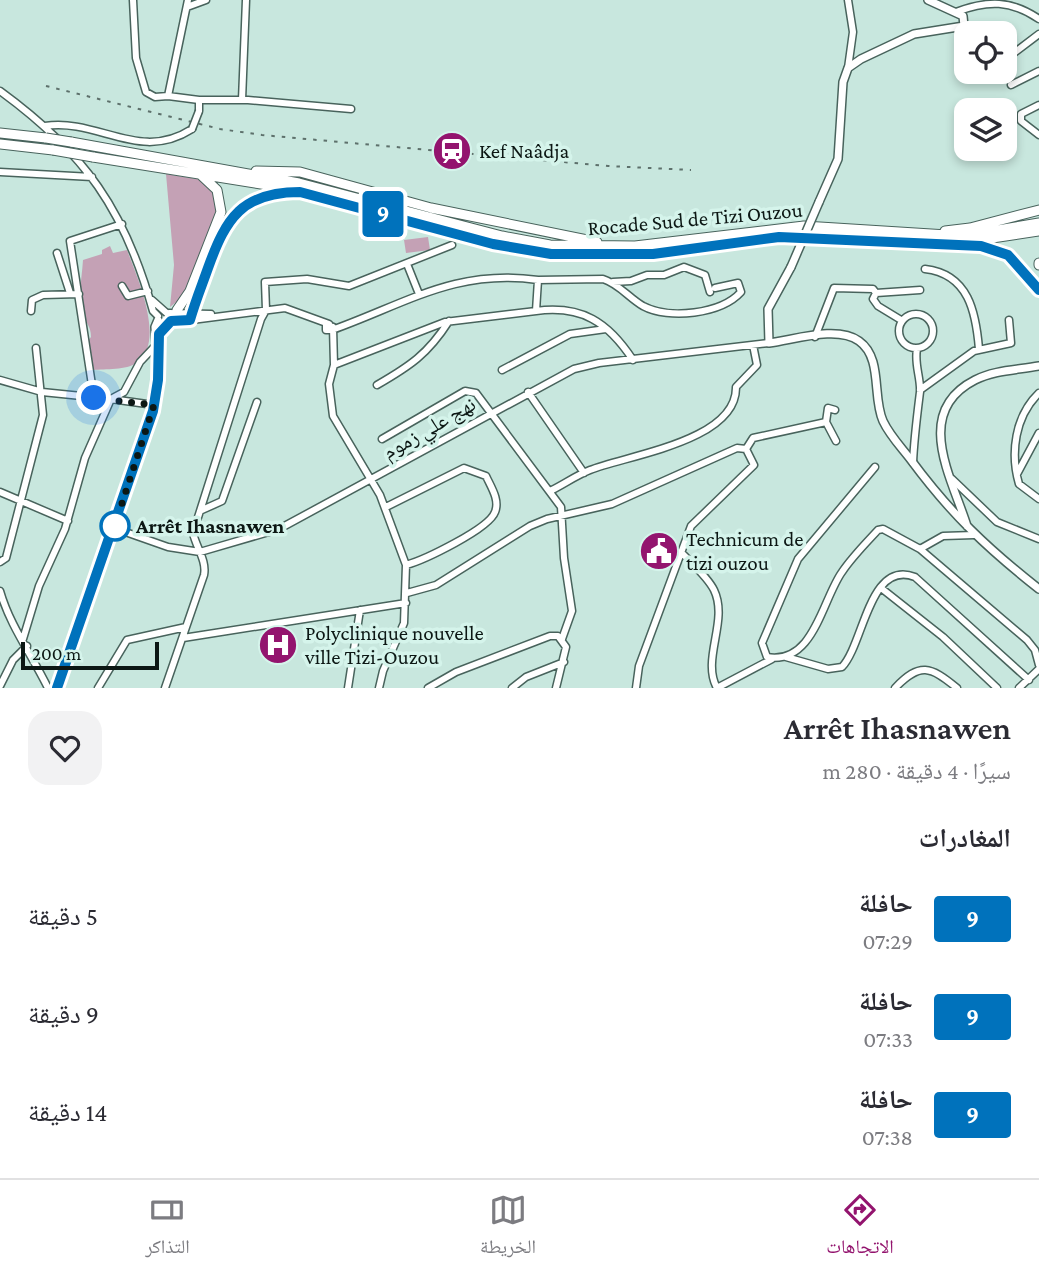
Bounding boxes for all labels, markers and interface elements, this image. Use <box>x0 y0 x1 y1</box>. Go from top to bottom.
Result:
map controls <box>954 21 1017 161</box>
button: locate <box>954 21 1017 84</box>
button: layers <box>954 98 1017 161</box>
station icon: Kef Naâdja <box>431 130 473 172</box>
place label: Kef Naâdja <box>479 139 570 163</box>
line badge: 9 <box>360 191 406 237</box>
street label: Rocade Sud de Tizi Ouzou <box>587 198 803 240</box>
text: 9 <box>376 200 390 227</box>
your location <box>76 380 111 415</box>
street label: نهج علي زموم <box>378 392 482 468</box>
marker: Arrêt Ihasnawen <box>100 511 130 541</box>
place label: Arrêt Ihasnawen <box>135 514 284 538</box>
place label: Technicum de tizi ouzou <box>686 527 803 575</box>
public building icon: Technicum de tizi ouzou <box>638 530 680 572</box>
place label: Polyclinique nouvelle ville Tizi-Ouzou <box>304 621 484 669</box>
hospital icon: Polyclinique nouvelle ville Tizi-Ouzou <box>257 624 299 666</box>
scale bar <box>21 639 159 671</box>
text: 200 m <box>32 643 81 664</box>
text: Arrêt Ihasnawen <box>784 709 1011 746</box>
button: heart <box>28 711 102 785</box>
text: سيرًا · 4 دقيقة · 280 m <box>823 758 1011 784</box>
text: المغادرات <box>919 824 1011 853</box>
text: حافلة <box>859 889 913 918</box>
text: 5 دقيقة <box>28 902 98 931</box>
text: 9 <box>966 905 979 932</box>
text: 07:29 <box>862 928 913 954</box>
text: حافلة <box>859 987 913 1016</box>
text: 9 دقيقة <box>28 1000 99 1029</box>
text: 9 <box>966 1003 979 1030</box>
text: 07:33 <box>863 1026 913 1052</box>
text: حافلة <box>859 1085 913 1114</box>
text: 14 دقيقة <box>28 1098 108 1127</box>
text: 9 <box>966 1101 979 1128</box>
text: 07:38 <box>862 1124 913 1150</box>
tab: التذاكر <box>145 1191 190 1265</box>
tab: الخريطة <box>480 1191 536 1265</box>
tab: الاتجاهات <box>826 1191 894 1265</box>

